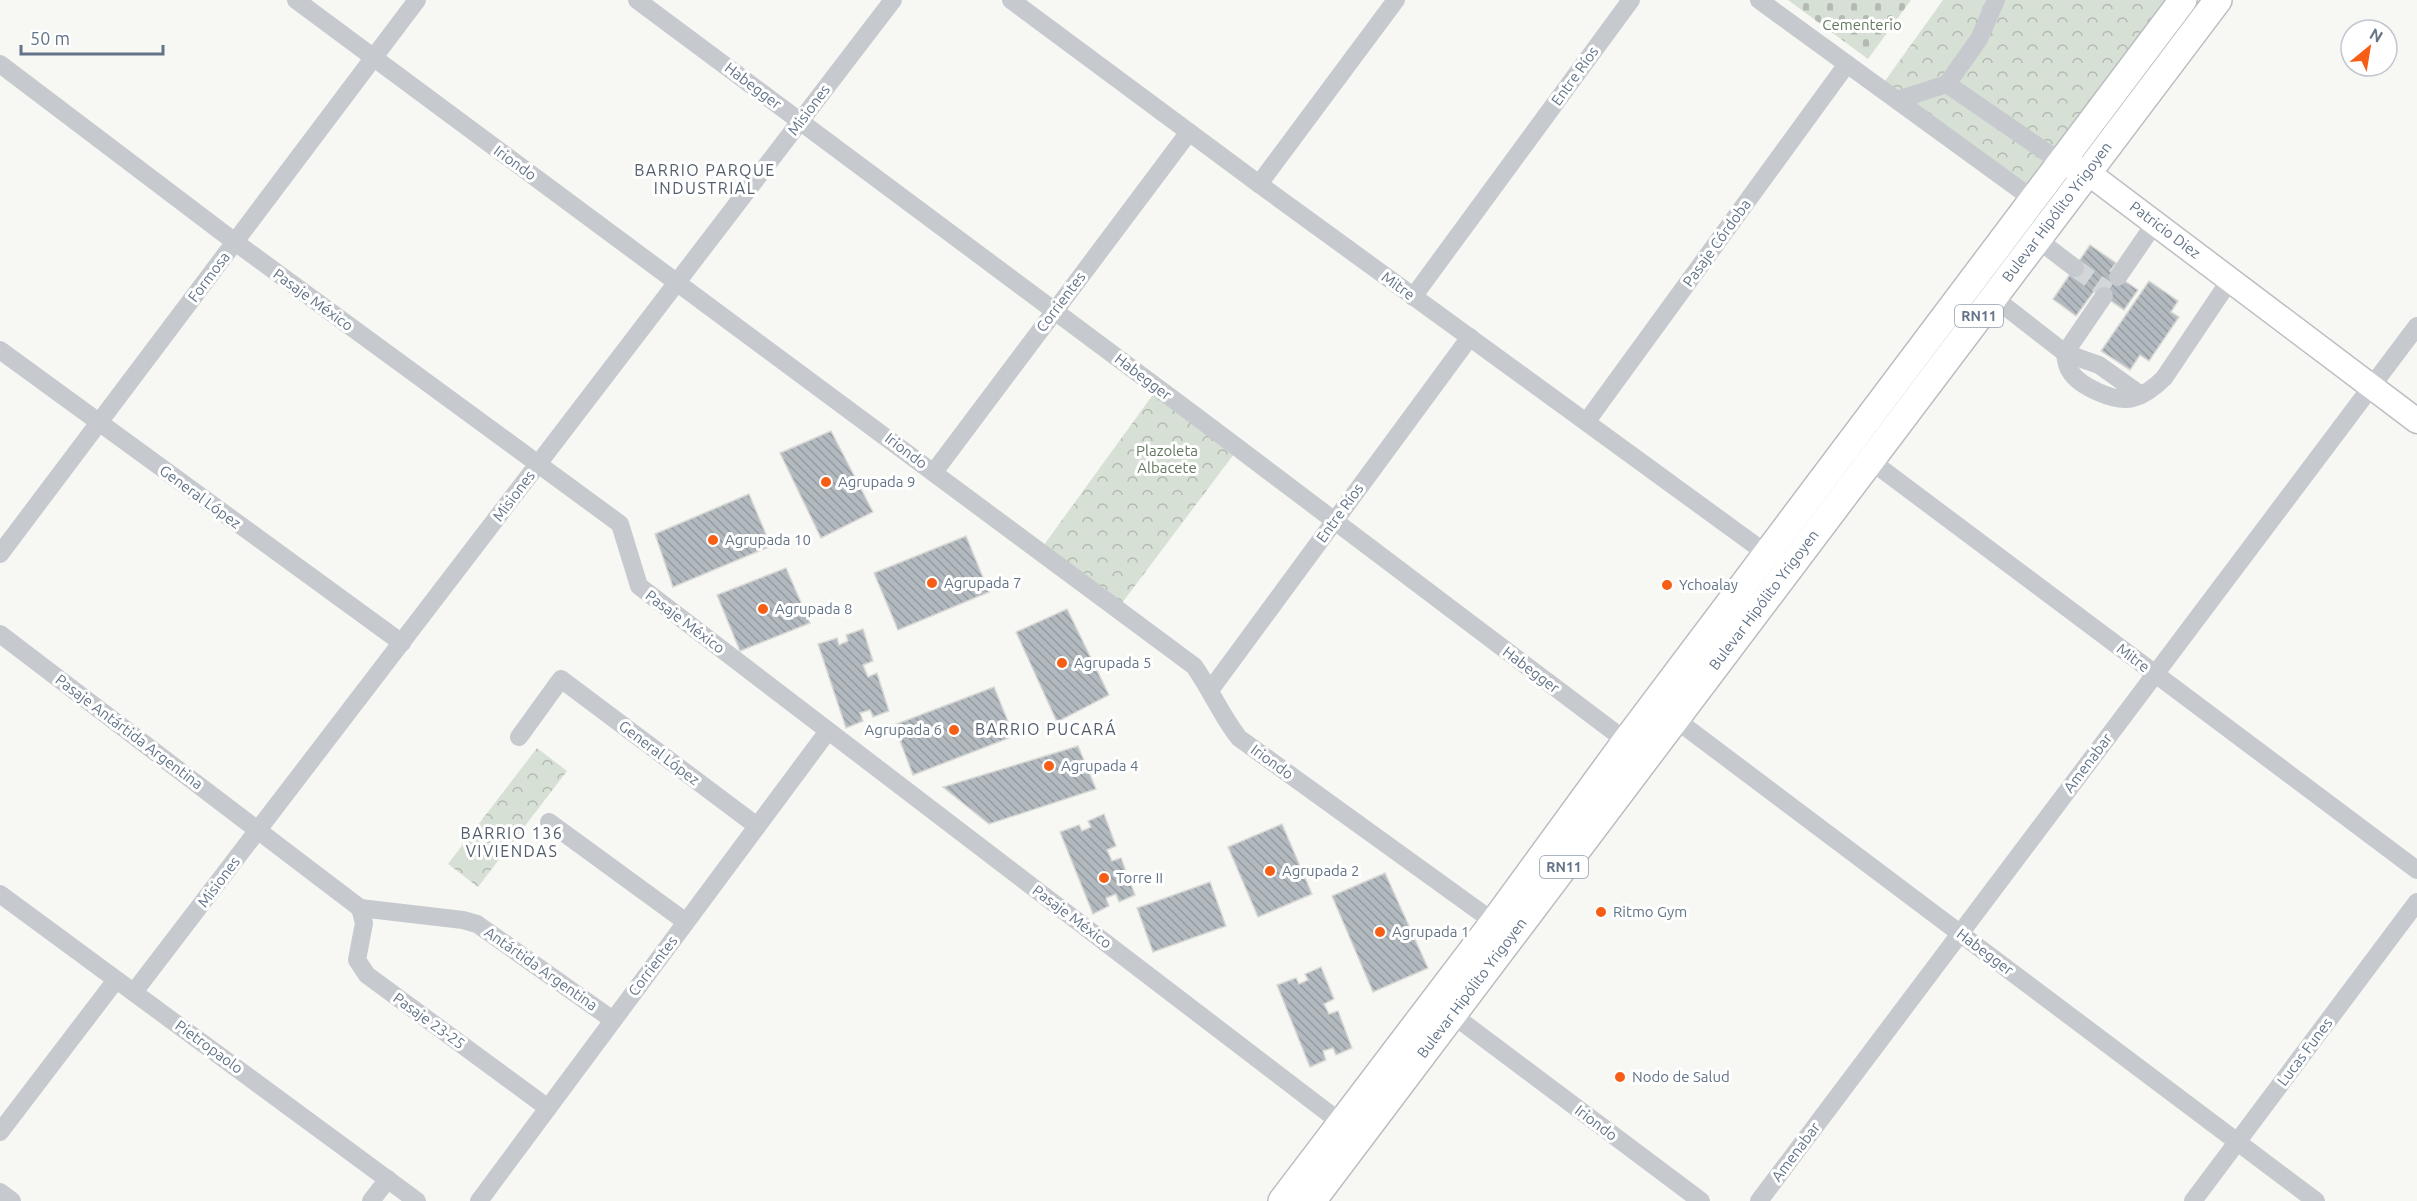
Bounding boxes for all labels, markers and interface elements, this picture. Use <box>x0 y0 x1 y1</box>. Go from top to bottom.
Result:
park label: Cementerio <box>1822 16 1902 33</box>
scale bar <box>21 18 164 56</box>
north arrow <box>2339 18 2399 78</box>
text: N <box>2367 24 2386 46</box>
text: 50 m <box>30 28 70 48</box>
street label: Entre Ríos <box>1548 43 1602 108</box>
street label: Habegger <box>722 59 785 113</box>
street label: Misiones <box>784 81 833 138</box>
street label: Bulevar Hipólito Yrigoyen <box>1998 138 2115 285</box>
street label: Iriondo <box>491 142 540 184</box>
district label: BARRIO PARQUE INDUSTRIAL <box>634 161 776 197</box>
street label: Pasaje Córdoba <box>1679 196 1754 290</box>
street label: Patricio Diez <box>2127 198 2204 262</box>
street label: Formosa <box>184 248 233 305</box>
street label: Pasaje México <box>270 265 356 334</box>
street label: Corrientes <box>1033 268 1089 335</box>
street label: Mitre <box>1379 268 1418 303</box>
road number: RN11 <box>1955 305 2003 327</box>
street label: Habegger <box>1112 350 1175 404</box>
street label: Iriondo <box>882 429 931 472</box>
park label: Plazoleta Albacete <box>1136 442 1198 476</box>
street label: General López <box>156 461 244 532</box>
street label: Misiones <box>489 467 538 524</box>
place label: Agrupada 9 <box>838 473 915 490</box>
marker: Agrupada 9 <box>819 475 833 489</box>
street label: Entre Ríos <box>1313 480 1367 545</box>
street label: Bulevar Hipólito Yrigoyen <box>1705 526 1822 673</box>
place label: Agrupada 10 <box>725 531 811 548</box>
marker: Agrupada 10 <box>706 533 720 547</box>
place label: Agrupada 7 <box>944 574 1021 591</box>
marker: Agrupada 7 <box>925 576 939 590</box>
place label: Ychoalay <box>1679 576 1738 593</box>
marker: Ychoalay <box>1660 578 1674 592</box>
street label: Pasaje México <box>642 586 728 657</box>
place label: Agrupada 8 <box>775 600 852 617</box>
marker: Agrupada 8 <box>756 602 770 616</box>
street label: Mitre <box>2114 640 2153 675</box>
street label: Habegger <box>1500 643 1563 697</box>
place label: Agrupada 5 <box>1074 654 1151 671</box>
marker: Agrupada 5 <box>1055 656 1069 670</box>
street label: Pasaje Antártida Argentina <box>52 671 206 793</box>
street label: General López <box>616 717 703 788</box>
district label: BARRIO PUCARÁ <box>975 718 1117 738</box>
place label: Agrupada 6 <box>865 721 942 738</box>
marker: Agrupada 6 <box>947 723 961 737</box>
street label: Amenabar <box>2060 730 2115 796</box>
street label: Iriondo <box>1248 741 1297 783</box>
place label: Agrupada 4 <box>1061 757 1138 774</box>
marker: Agrupada 4 <box>1042 759 1056 773</box>
district label: BARRIO 136 VIVIENDAS <box>461 824 563 860</box>
street label: Misiones <box>194 853 243 910</box>
road number: RN11 <box>1540 856 1588 878</box>
place label: Agrupada 2 <box>1282 862 1359 879</box>
marker: Agrupada 2 <box>1263 864 1277 878</box>
place label: Torre II <box>1116 869 1163 886</box>
marker: Torre II <box>1097 871 1111 885</box>
street label: Pasaje México <box>1029 881 1115 952</box>
place label: Ritmo Gym <box>1613 903 1687 920</box>
marker: Ritmo Gym <box>1594 905 1608 919</box>
street label: Bulevar Hipólito Yrigoyen <box>1413 914 1530 1061</box>
street label: Antártida Argentina <box>482 923 601 1014</box>
place label: Agrupada 1 <box>1392 923 1469 940</box>
marker: Agrupada 1 <box>1373 925 1387 939</box>
street label: Habegger <box>1954 925 2017 979</box>
street label: Corrientes <box>625 932 681 999</box>
street label: Pasaje 23-25 <box>390 989 468 1052</box>
street label: Lucas Funes <box>2274 1014 2336 1089</box>
street label: Pietropaolo <box>172 1016 246 1077</box>
place label: Nodo de Salud <box>1632 1068 1730 1085</box>
marker: Nodo de Salud <box>1613 1070 1627 1084</box>
street label: Iriondo <box>1572 1101 1621 1144</box>
street label: Amenabar <box>1768 1119 1823 1185</box>

